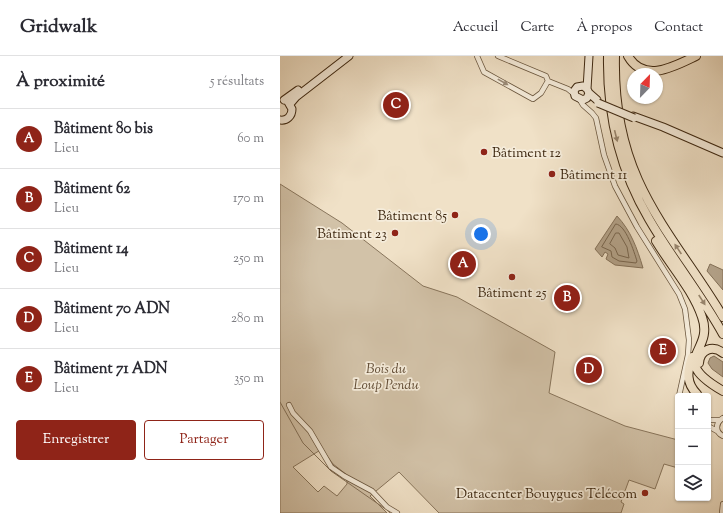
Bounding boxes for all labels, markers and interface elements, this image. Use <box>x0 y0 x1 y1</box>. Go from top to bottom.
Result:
text: Gridwalk <box>20 14 97 41</box>
text: Accueil <box>453 18 498 38</box>
text: Carte <box>520 18 554 38</box>
text: À propos <box>576 18 632 38</box>
text: Contact <box>654 18 703 38</box>
north arrow <box>627 68 663 104</box>
text: À proximité <box>16 70 105 94</box>
text: 5 résultats <box>210 73 264 91</box>
one-way arrow <box>497 79 509 86</box>
pin: C <box>383 90 409 120</box>
text: Bâtiment 80 bis <box>54 119 153 140</box>
text: A <box>24 130 34 148</box>
text: 60 m <box>237 130 264 148</box>
one-way arrow <box>614 130 620 142</box>
text: Lieu <box>54 140 79 158</box>
place label: Bâtiment 12 <box>492 144 562 164</box>
marker: Bâtiment 12 <box>479 147 489 157</box>
place label: Bâtiment 11 <box>560 166 628 186</box>
marker: Bâtiment 11 <box>547 169 557 179</box>
text: Bâtiment 62 <box>54 179 130 200</box>
text: B <box>25 190 33 208</box>
text: 170 m <box>233 190 264 208</box>
text: Lieu <box>54 200 79 218</box>
place label: Bâtiment 85 <box>377 207 447 227</box>
marker: Bâtiment 85 <box>450 210 460 220</box>
your location <box>471 224 491 244</box>
place label: Bâtiment 23 <box>317 225 387 245</box>
marker: Bâtiment 23 <box>390 228 400 238</box>
text: Bâtiment 14 <box>54 239 129 260</box>
one-way arrow <box>674 244 682 254</box>
pin: A <box>450 249 476 279</box>
text: C <box>24 250 34 268</box>
text: 250 m <box>233 250 264 268</box>
text: Lieu <box>54 260 79 278</box>
marker: Bâtiment 25 <box>507 272 517 282</box>
pin: B <box>554 283 580 313</box>
place label: Bâtiment 25 <box>477 284 547 304</box>
one-way arrow <box>698 295 706 305</box>
text: Bâtiment 70 ADN <box>54 299 170 320</box>
text: D <box>24 310 34 328</box>
text: 280 m <box>231 310 264 328</box>
text: Lieu <box>54 320 79 338</box>
pin: E <box>650 336 676 366</box>
pin: D <box>576 355 602 385</box>
text: Bâtiment 71 ADN <box>54 359 168 380</box>
park label: Bois du Loup Pendu <box>353 360 419 396</box>
text: E <box>25 370 33 388</box>
text: 350 m <box>234 370 264 388</box>
text: Lieu <box>54 380 79 398</box>
map controls <box>675 393 711 501</box>
button: + <box>675 393 711 429</box>
button: Enregistrer <box>16 420 136 460</box>
button: Partager <box>144 420 264 460</box>
button: − <box>675 429 711 465</box>
button: layers <box>675 465 711 501</box>
place label: Datacenter Bouygues Télécom <box>456 485 637 505</box>
marker: Datacenter Bouygues Télécom <box>640 488 650 498</box>

